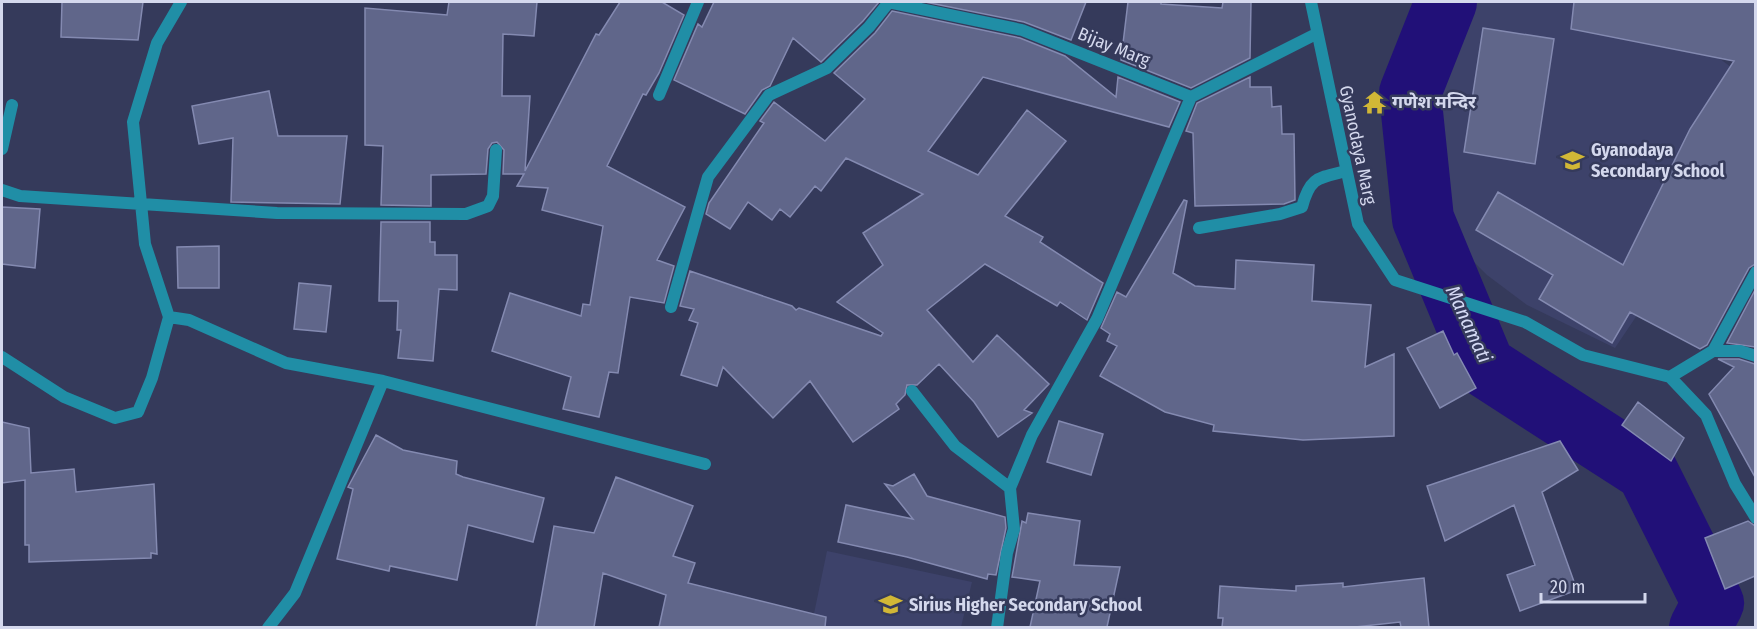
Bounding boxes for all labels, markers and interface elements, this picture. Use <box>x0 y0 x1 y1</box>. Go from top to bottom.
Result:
street label: Bijay Marg <box>1075 23 1154 72</box>
street label: Gyanodaya Marg <box>1335 84 1381 207</box>
temple icon: गणेश मन्दिर <box>1361 89 1387 115</box>
place label: गणेश मन्दिर <box>1392 91 1477 113</box>
place label: Gyanodaya Secondary School <box>1591 139 1725 182</box>
school or university icon: Gyanodaya Secondary School <box>1560 147 1586 173</box>
water label: Manamati <box>1441 282 1497 366</box>
scale bar <box>1541 566 1644 604</box>
text: 20 m <box>1550 576 1585 598</box>
school or university icon: Sirius Higher Secondary School <box>878 592 904 618</box>
place label: Sirius Higher Secondary School <box>909 594 1142 616</box>

